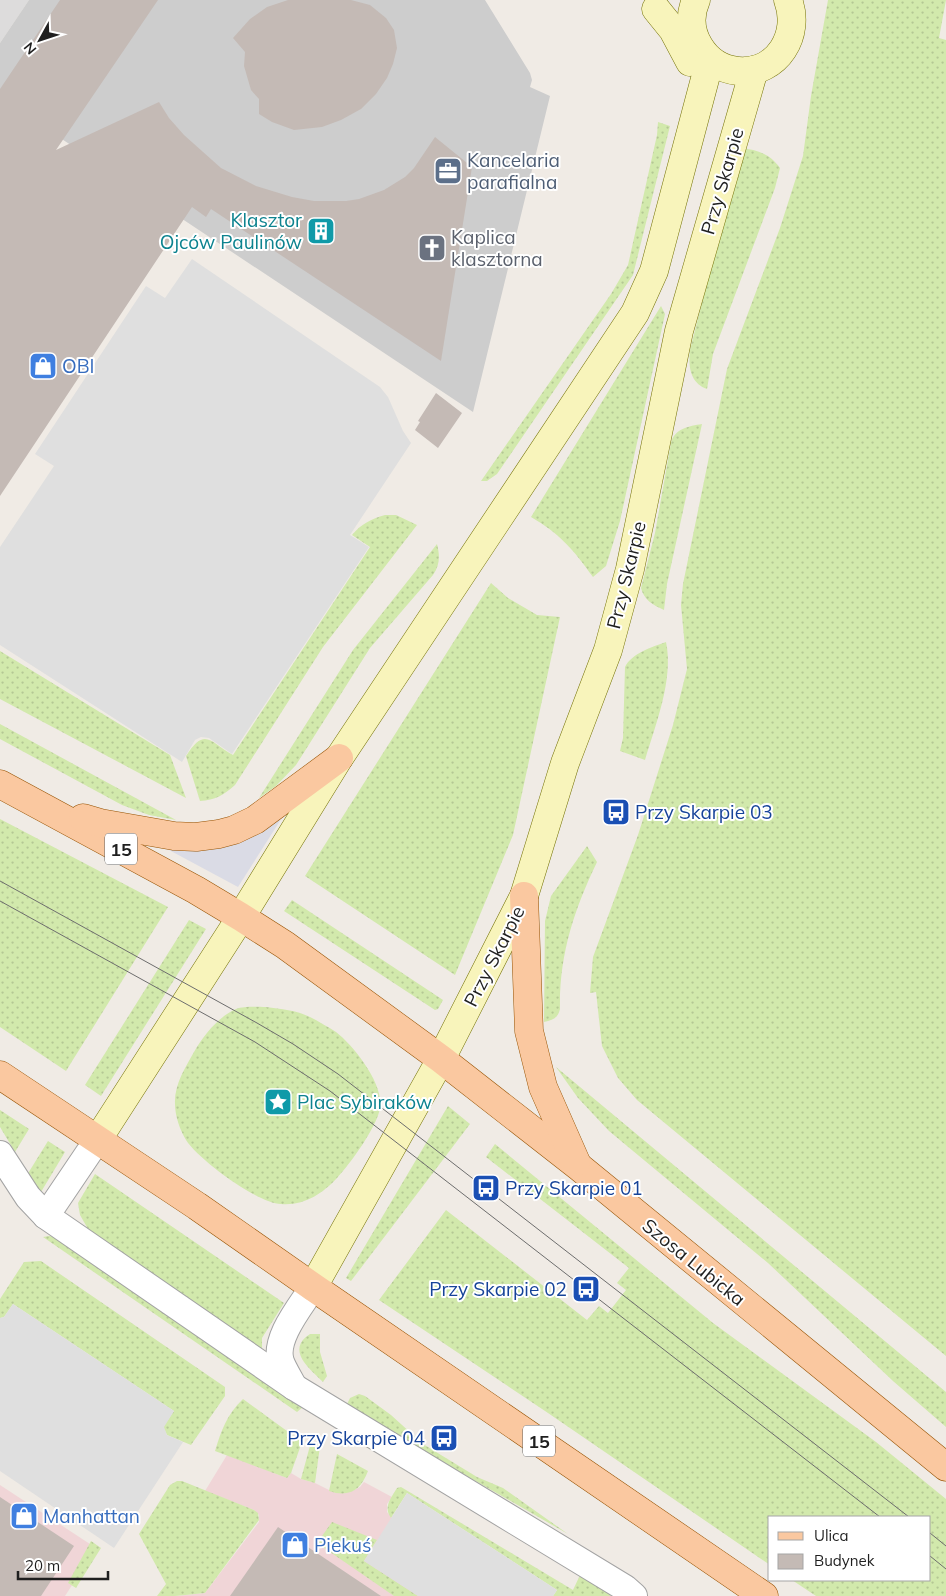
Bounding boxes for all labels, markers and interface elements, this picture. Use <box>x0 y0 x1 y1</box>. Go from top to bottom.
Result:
north arrow <box>15 15 65 65</box>
text: N <box>20 39 40 58</box>
street label: Przy Skarpie <box>695 125 749 237</box>
place label: Kancelaria parafialna <box>467 148 560 194</box>
office icon: Kancelaria parafialna <box>433 156 463 186</box>
place label: Klasztor Ojców Paulinów <box>160 208 302 254</box>
building icon: Klasztor Ojców Paulinów <box>306 216 336 246</box>
place label: Kaplica klasztorna <box>451 225 543 271</box>
church icon: Kaplica klasztorna <box>417 233 447 263</box>
shop icon: OBI <box>28 351 58 381</box>
place label: OBI <box>62 354 95 378</box>
street label: Przy Skarpie <box>601 519 651 631</box>
bus stop icon: Przy Skarpie 03 <box>601 797 631 827</box>
place label: Przy Skarpie 03 <box>635 800 773 824</box>
road number: 15 <box>105 834 137 864</box>
street label: Przy Skarpie <box>458 902 530 1010</box>
place icon: Plac Sybiraków <box>263 1087 293 1117</box>
place label: Plac Sybiraków <box>297 1090 432 1114</box>
bus stop icon: Przy Skarpie 01 <box>471 1173 501 1203</box>
place label: Przy Skarpie 01 <box>505 1176 643 1200</box>
street label: Szosa Lubicka <box>638 1213 750 1311</box>
bus stop icon: Przy Skarpie 02 <box>571 1274 601 1304</box>
place label: Przy Skarpie 02 <box>429 1277 567 1301</box>
bus stop icon: Przy Skarpie 04 <box>429 1423 459 1453</box>
road number: 15 <box>523 1425 555 1456</box>
place label: Przy Skarpie 04 <box>287 1426 425 1450</box>
shop icon: Manhattan <box>9 1501 39 1531</box>
place label: Manhattan <box>43 1504 140 1528</box>
legend <box>768 1516 931 1581</box>
text: Ulica <box>814 1526 848 1545</box>
shop icon: Piekuś <box>280 1530 310 1560</box>
place label: Piekuś <box>314 1533 371 1557</box>
scale bar <box>18 1548 108 1580</box>
text: Budynek <box>814 1551 875 1570</box>
text: 20 m <box>25 1556 60 1575</box>

